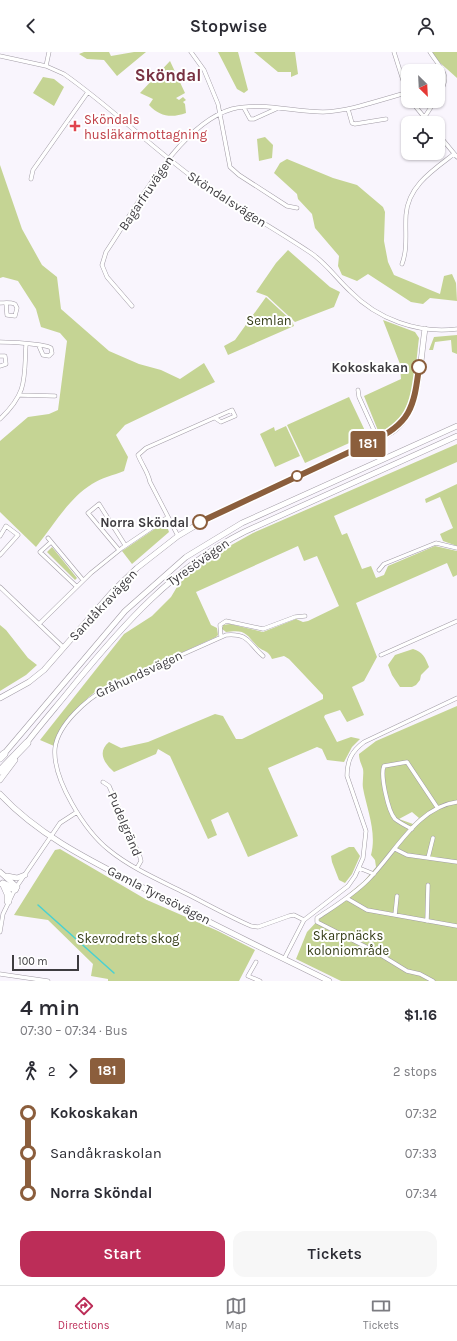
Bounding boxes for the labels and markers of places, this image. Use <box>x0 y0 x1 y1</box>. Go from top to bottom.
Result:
place label: Sköndals husläkarmottagning <box>84 112 208 142</box>
marker: Sköndals husläkarmottagning <box>69 120 81 132</box>
marker: Kokoskakan <box>411 359 427 375</box>
place label: Kokoskakan <box>332 360 408 375</box>
unlabelled marker <box>291 470 303 482</box>
marker: Norra Sköndal <box>192 514 208 530</box>
place label: Norra Sköndal <box>100 515 189 530</box>

